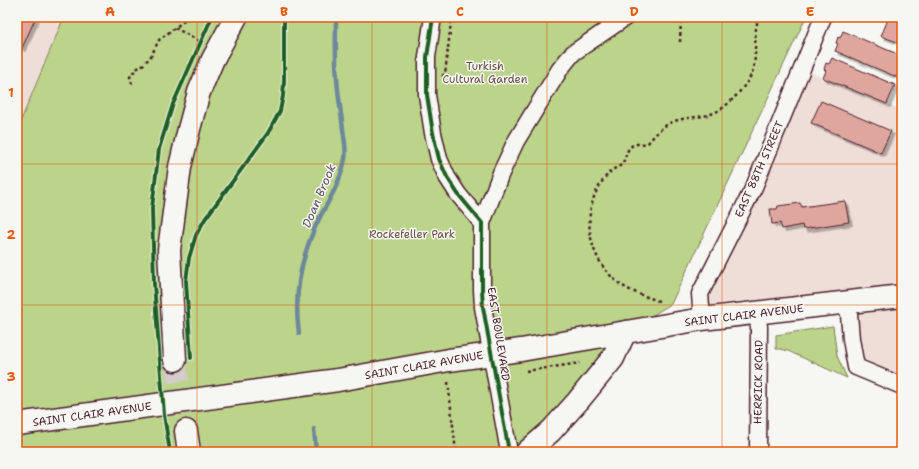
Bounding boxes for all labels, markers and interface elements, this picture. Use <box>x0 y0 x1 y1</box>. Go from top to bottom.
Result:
text: A <box>105 3 115 20</box>
text: B <box>280 3 288 20</box>
text: C <box>456 3 464 20</box>
text: D <box>629 3 639 20</box>
text: E <box>806 3 815 20</box>
park label: Turkish Cultural Garden <box>443 59 528 87</box>
text: 1 <box>8 84 14 101</box>
street label: EAST 88TH STREET <box>731 118 788 220</box>
water label: Doan Brook <box>298 161 340 230</box>
text: 2 <box>6 226 16 243</box>
park label: Rockefeller Park <box>369 227 455 242</box>
street label: EAST BOULEVARD <box>484 286 513 382</box>
street label: SAINT CLAIR AVENUE <box>684 301 805 330</box>
street label: HERRICK ROAD <box>750 340 767 424</box>
street label: SAINT CLAIR AVENUE <box>364 348 485 383</box>
text: 3 <box>6 368 16 385</box>
street label: SAINT CLAIR AVENUE <box>32 399 153 430</box>

